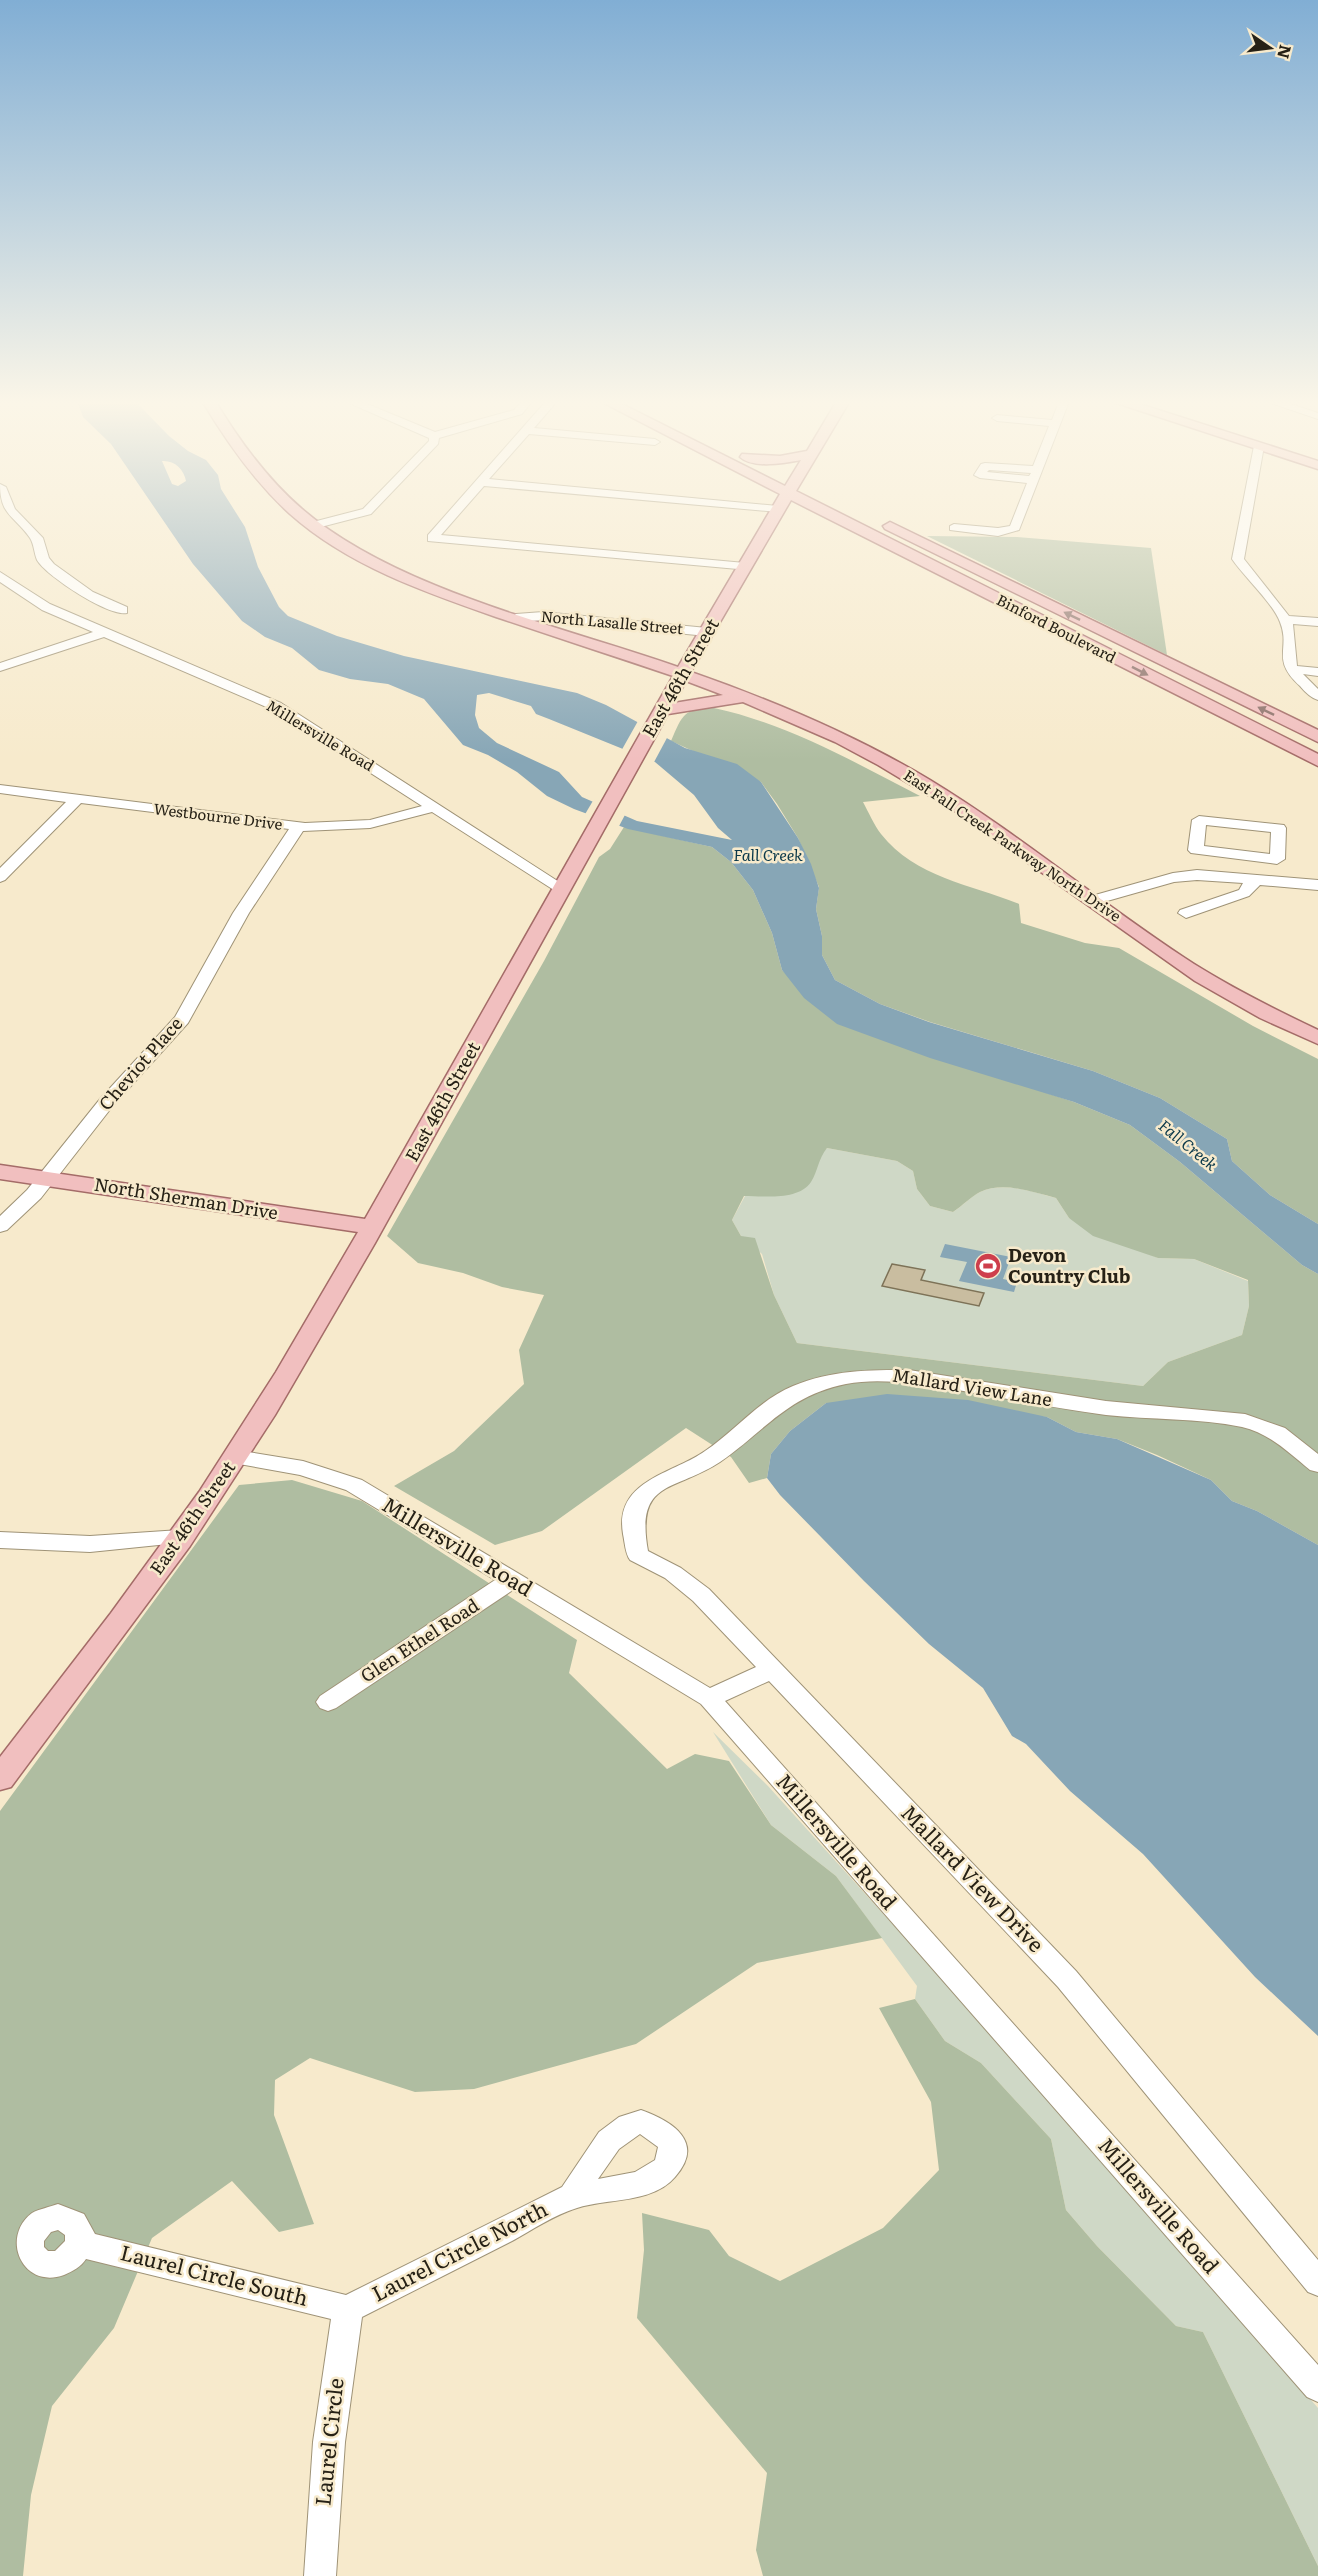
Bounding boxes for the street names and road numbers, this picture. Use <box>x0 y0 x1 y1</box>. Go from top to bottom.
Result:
street label: Binford Boulevard <box>993 588 1120 668</box>
street label: North Lasalle Street <box>540 604 684 639</box>
street label: East 46th Street <box>635 612 725 742</box>
street label: Millersville Road <box>263 693 379 776</box>
street label: East Fall Creek Parkway North Drive <box>899 763 1126 927</box>
street label: Westbourne Drive <box>152 796 284 835</box>
street label: Cheviot Place <box>92 1010 188 1116</box>
street label: East 46th Street <box>397 1036 486 1166</box>
street label: North Sherman Drive <box>92 1170 280 1225</box>
street label: Mallard View Lane <box>890 1361 1054 1412</box>
street label: East 46th Street <box>142 1454 242 1580</box>
street label: Millersville Road <box>377 1488 540 1602</box>
street label: Glen Ethel Road <box>355 1591 484 1688</box>
street label: Millersville Road <box>770 1766 906 1915</box>
street label: Mallard View Drive <box>895 1797 1052 1958</box>
street label: Millersville Road <box>1092 2130 1228 2279</box>
street label: Laurel Circle North <box>366 2192 552 2308</box>
street label: Laurel Circle South <box>117 2235 312 2312</box>
street label: Laurel Circle <box>305 2376 350 2507</box>

